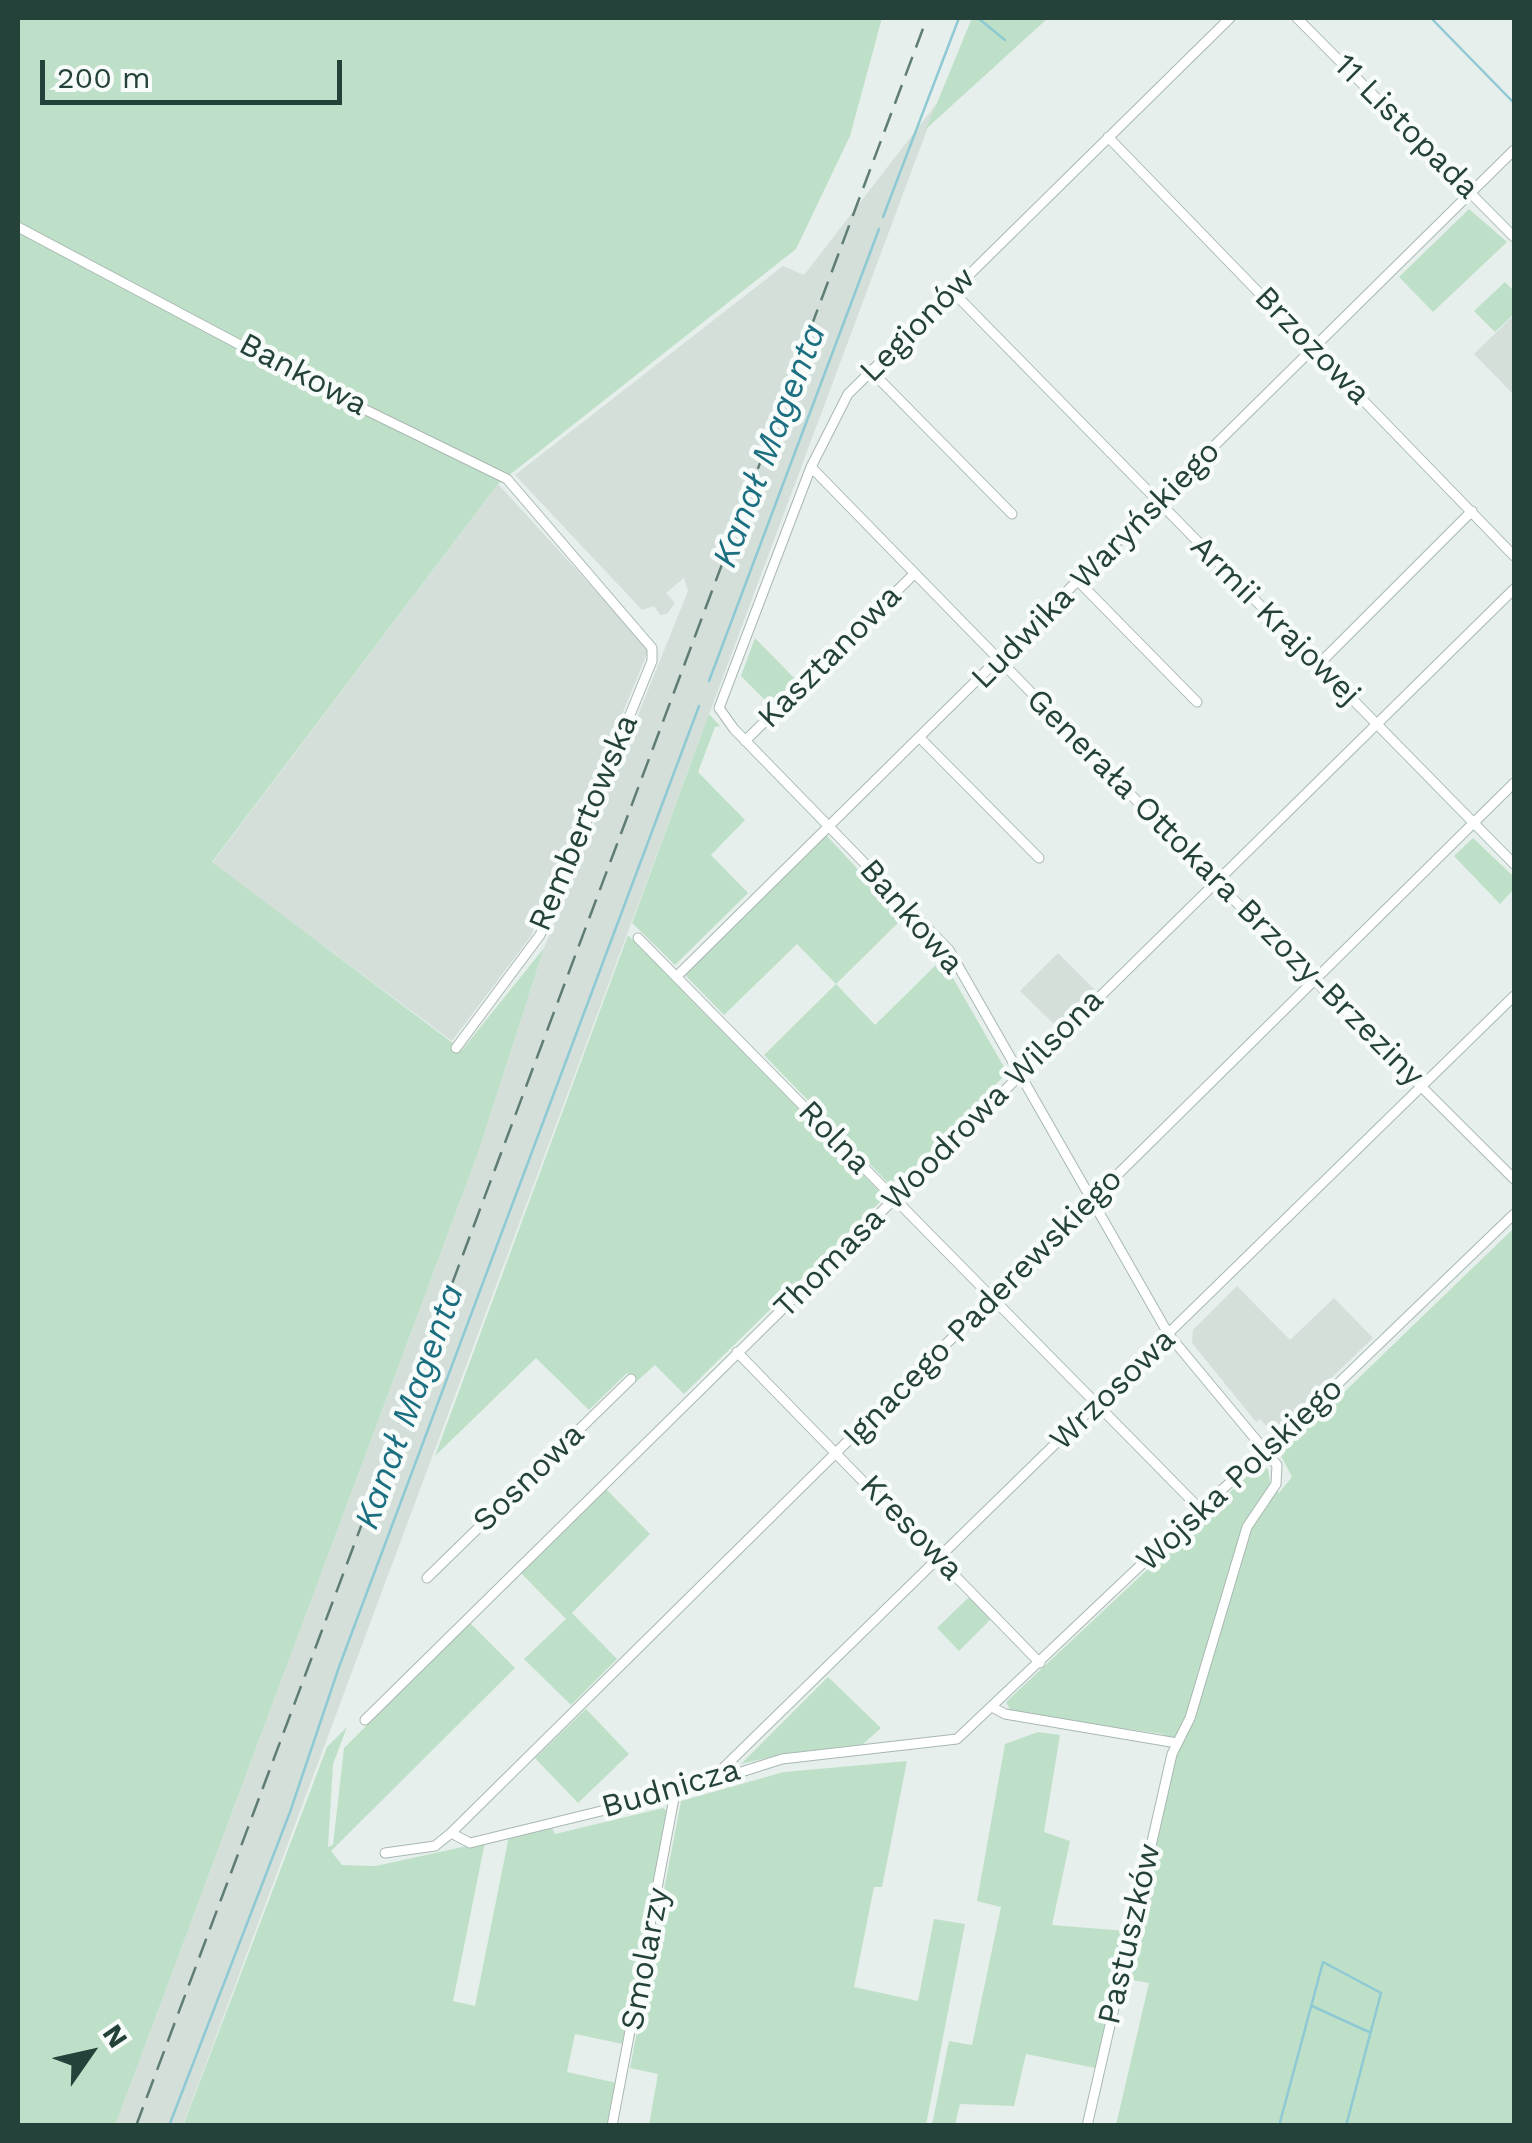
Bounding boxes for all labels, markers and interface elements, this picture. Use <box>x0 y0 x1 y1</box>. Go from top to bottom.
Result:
scale bar <box>45 40 348 102</box>
street label: 11 Listopada <box>1325 46 1487 208</box>
text: 200 m <box>57 60 151 95</box>
street label: Legionów <box>852 259 984 391</box>
street label: Brzozowa <box>1246 279 1378 413</box>
water label: Kanał Magenta <box>704 318 836 574</box>
street label: Bankowa <box>232 325 374 425</box>
street label: Ludwika Waryńskiego <box>964 433 1228 697</box>
street label: Armii Krajowej <box>1182 528 1368 714</box>
street label: Kasztanowa <box>750 577 910 737</box>
street label: Generała Ottokara Brzozy-Brzeziny <box>1018 681 1432 1095</box>
street label: Rembertowska <box>521 709 647 937</box>
street label: Bankowa <box>851 852 971 982</box>
street label: Thomasa Woodrowa Wilsona <box>766 981 1112 1327</box>
street label: Rolna <box>790 1093 878 1183</box>
street label: Ignacego Paderewskiego <box>835 1160 1131 1456</box>
water label: Kanał Magenta <box>346 1279 474 1535</box>
street label: Wrzosowa <box>1042 1321 1184 1459</box>
street label: Wojska Polskiego <box>1129 1370 1351 1580</box>
street label: Sosnowa <box>465 1416 593 1540</box>
street label: Kresowa <box>851 1467 971 1589</box>
street label: Budnicza <box>597 1751 745 1827</box>
street label: Pastuszków <box>1091 1840 1169 2028</box>
street label: Smolarzy <box>613 1884 679 2034</box>
north arrow <box>40 2003 140 2103</box>
text: N <box>96 2018 135 2054</box>

